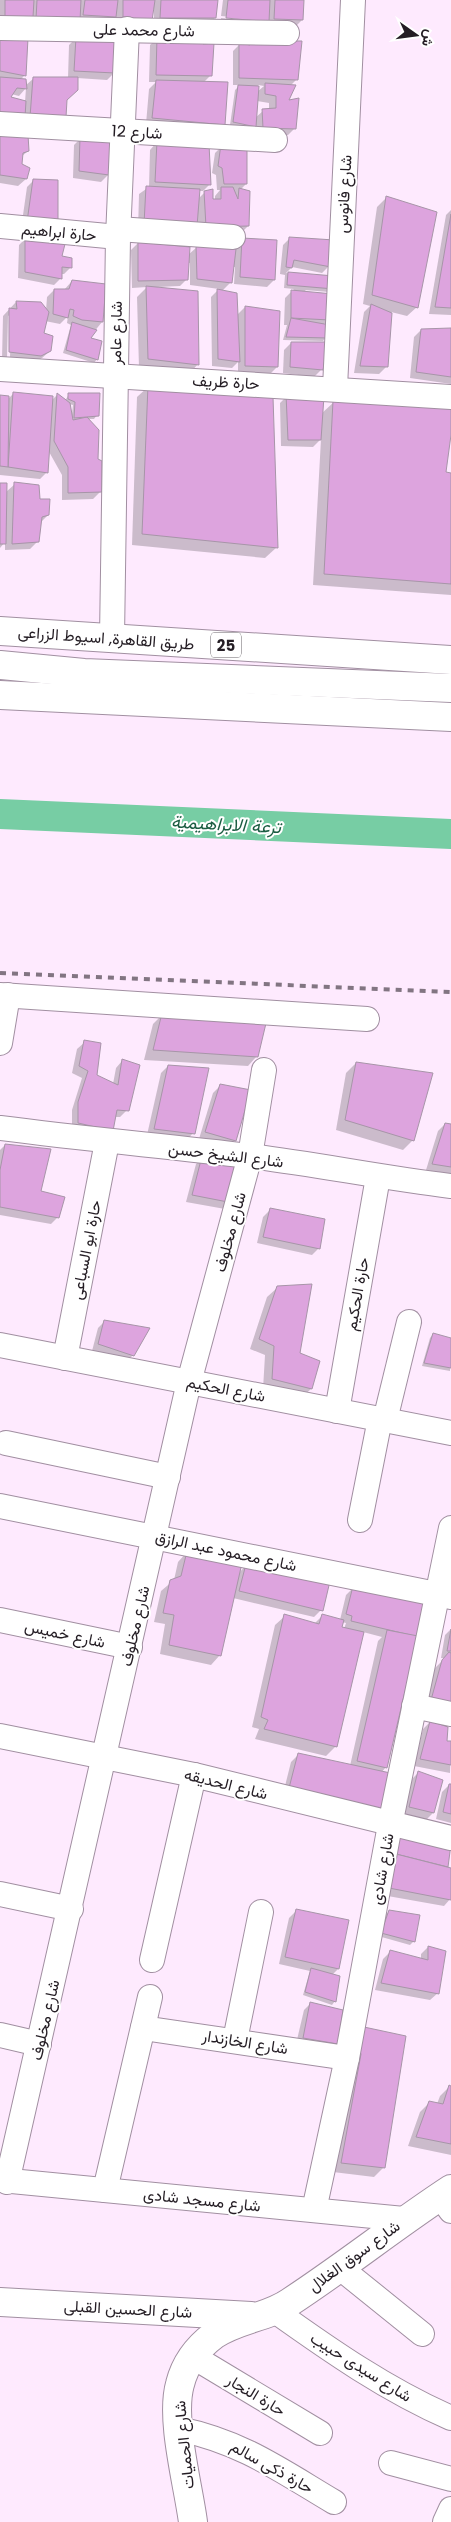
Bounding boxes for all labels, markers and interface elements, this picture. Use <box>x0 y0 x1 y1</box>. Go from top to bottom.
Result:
north arrow <box>391 10 441 60</box>
street label: شارع محمد على <box>93 18 195 42</box>
text: ش <box>417 28 440 49</box>
street label: شارع 12 <box>111 119 163 145</box>
street label: شارع فانوس <box>330 154 358 234</box>
street label: حارة ابراهيم <box>21 217 98 247</box>
street label: شارع عامر <box>104 301 128 366</box>
street label: حارة ظريف <box>192 369 260 395</box>
street label: طريق القاهرة, اسيوط الزراعى <box>17 620 195 656</box>
road number: 25 <box>211 632 241 658</box>
water label: ترعة الابراهيمية <box>170 809 284 839</box>
street label: شارع الشيخ حسن <box>167 1137 285 1173</box>
street label: شارع مخلوف <box>208 1189 252 1275</box>
street label: حارة ابو السباعى <box>65 1198 107 1302</box>
street label: حارة الحكيم <box>339 1255 375 1333</box>
street label: شارع الحكيم <box>185 1370 267 1408</box>
street label: شارع محمود عبد الرازق <box>153 1525 299 1577</box>
street label: شارع مخلوف <box>115 1583 155 1669</box>
street label: شارع خميس <box>23 1614 107 1654</box>
street label: شارع الحديقه <box>182 1763 270 1805</box>
street label: شارع شادى <box>364 1831 400 1907</box>
street label: شارع مخلوف <box>25 1977 65 2063</box>
street label: شارع الخازندار <box>199 2024 290 2060</box>
street label: شارع مسجد شادى <box>142 2182 262 2218</box>
street label: شارع سوق الغلال <box>303 2215 405 2297</box>
street label: شارع الحسين القبلى <box>63 2294 193 2324</box>
street label: شارع سيدى حبيب <box>306 2327 416 2407</box>
street label: حارة النجار <box>221 2368 290 2422</box>
street label: شارع الحميات <box>168 2400 200 2490</box>
street label: حارة ذكى سالم <box>226 2435 318 2499</box>

